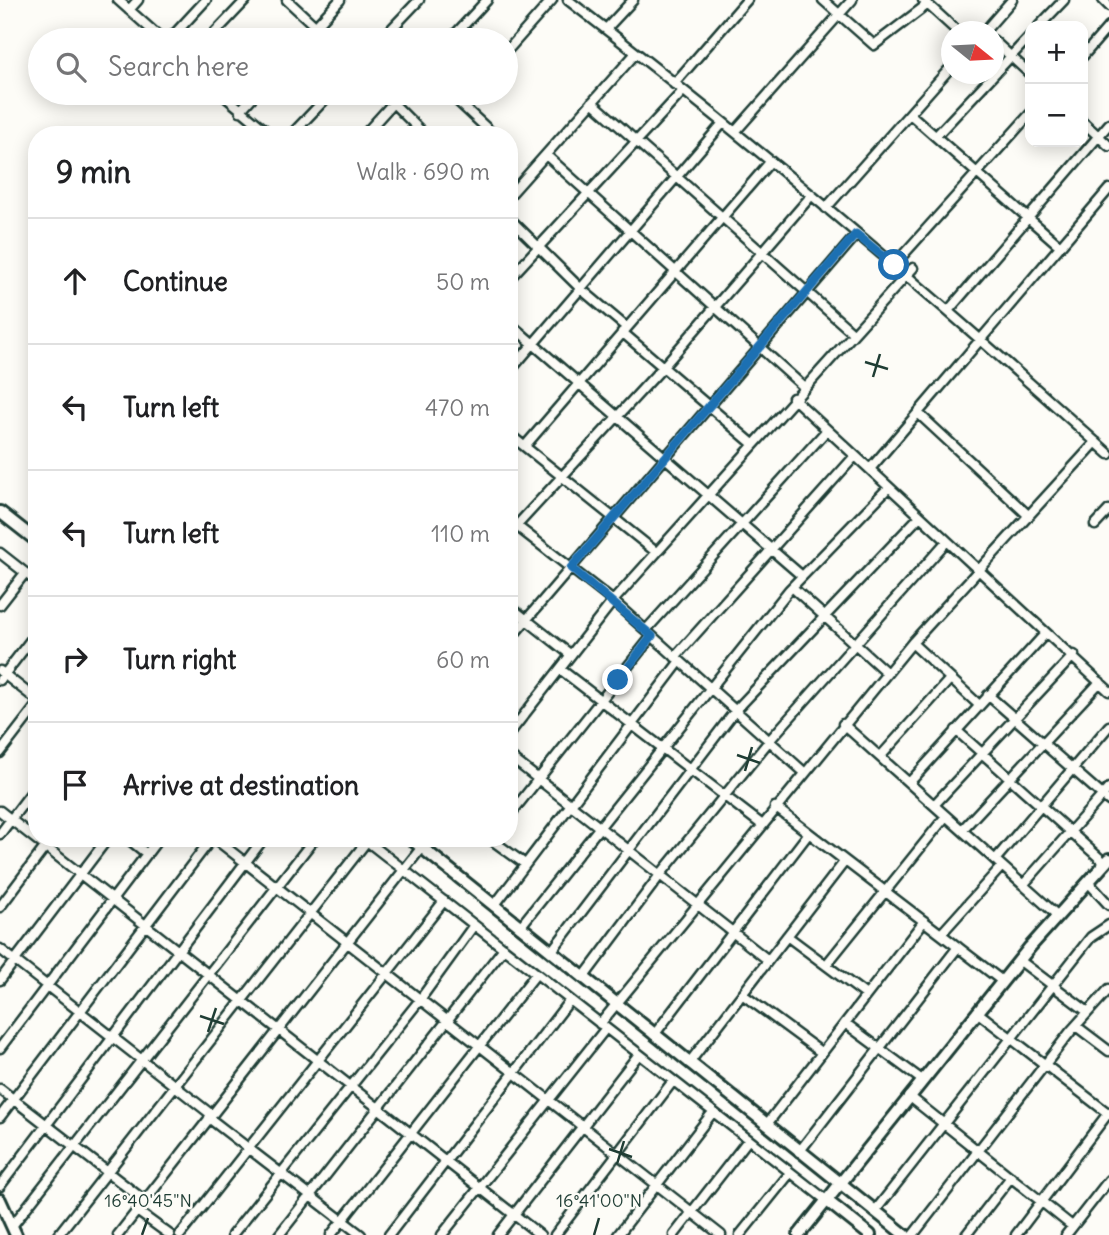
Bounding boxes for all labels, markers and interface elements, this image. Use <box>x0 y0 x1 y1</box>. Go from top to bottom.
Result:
north arrow <box>941 21 1004 84</box>
map controls <box>1025 21 1088 147</box>
button: + <box>1025 21 1088 84</box>
search box <box>28 28 518 105</box>
icon: search <box>52 48 90 86</box>
text: Search here <box>108 50 249 83</box>
button: − <box>1025 84 1088 147</box>
text: 9 min <box>56 153 131 191</box>
text: Walk · 690 m <box>357 157 490 186</box>
route start <box>878 249 909 280</box>
icon: ahead <box>56 262 94 300</box>
text: Continue <box>123 265 228 298</box>
text: 50 m <box>436 267 490 296</box>
icon: left <box>56 388 94 426</box>
text: Turn left <box>123 391 219 424</box>
text: 470 m <box>425 393 490 422</box>
icon: left <box>56 514 94 552</box>
text: Turn left <box>123 517 219 550</box>
text: 110 m <box>431 519 490 548</box>
icon: right <box>56 640 94 678</box>
text: Turn right <box>123 643 236 676</box>
text: 60 m <box>436 645 490 674</box>
route end <box>602 664 633 695</box>
icon: arrive <box>56 766 94 804</box>
text: Arrive at destination <box>123 769 359 802</box>
text: 16°40'45"N <box>104 1189 192 1212</box>
text: 16°41'00"N <box>556 1189 642 1212</box>

